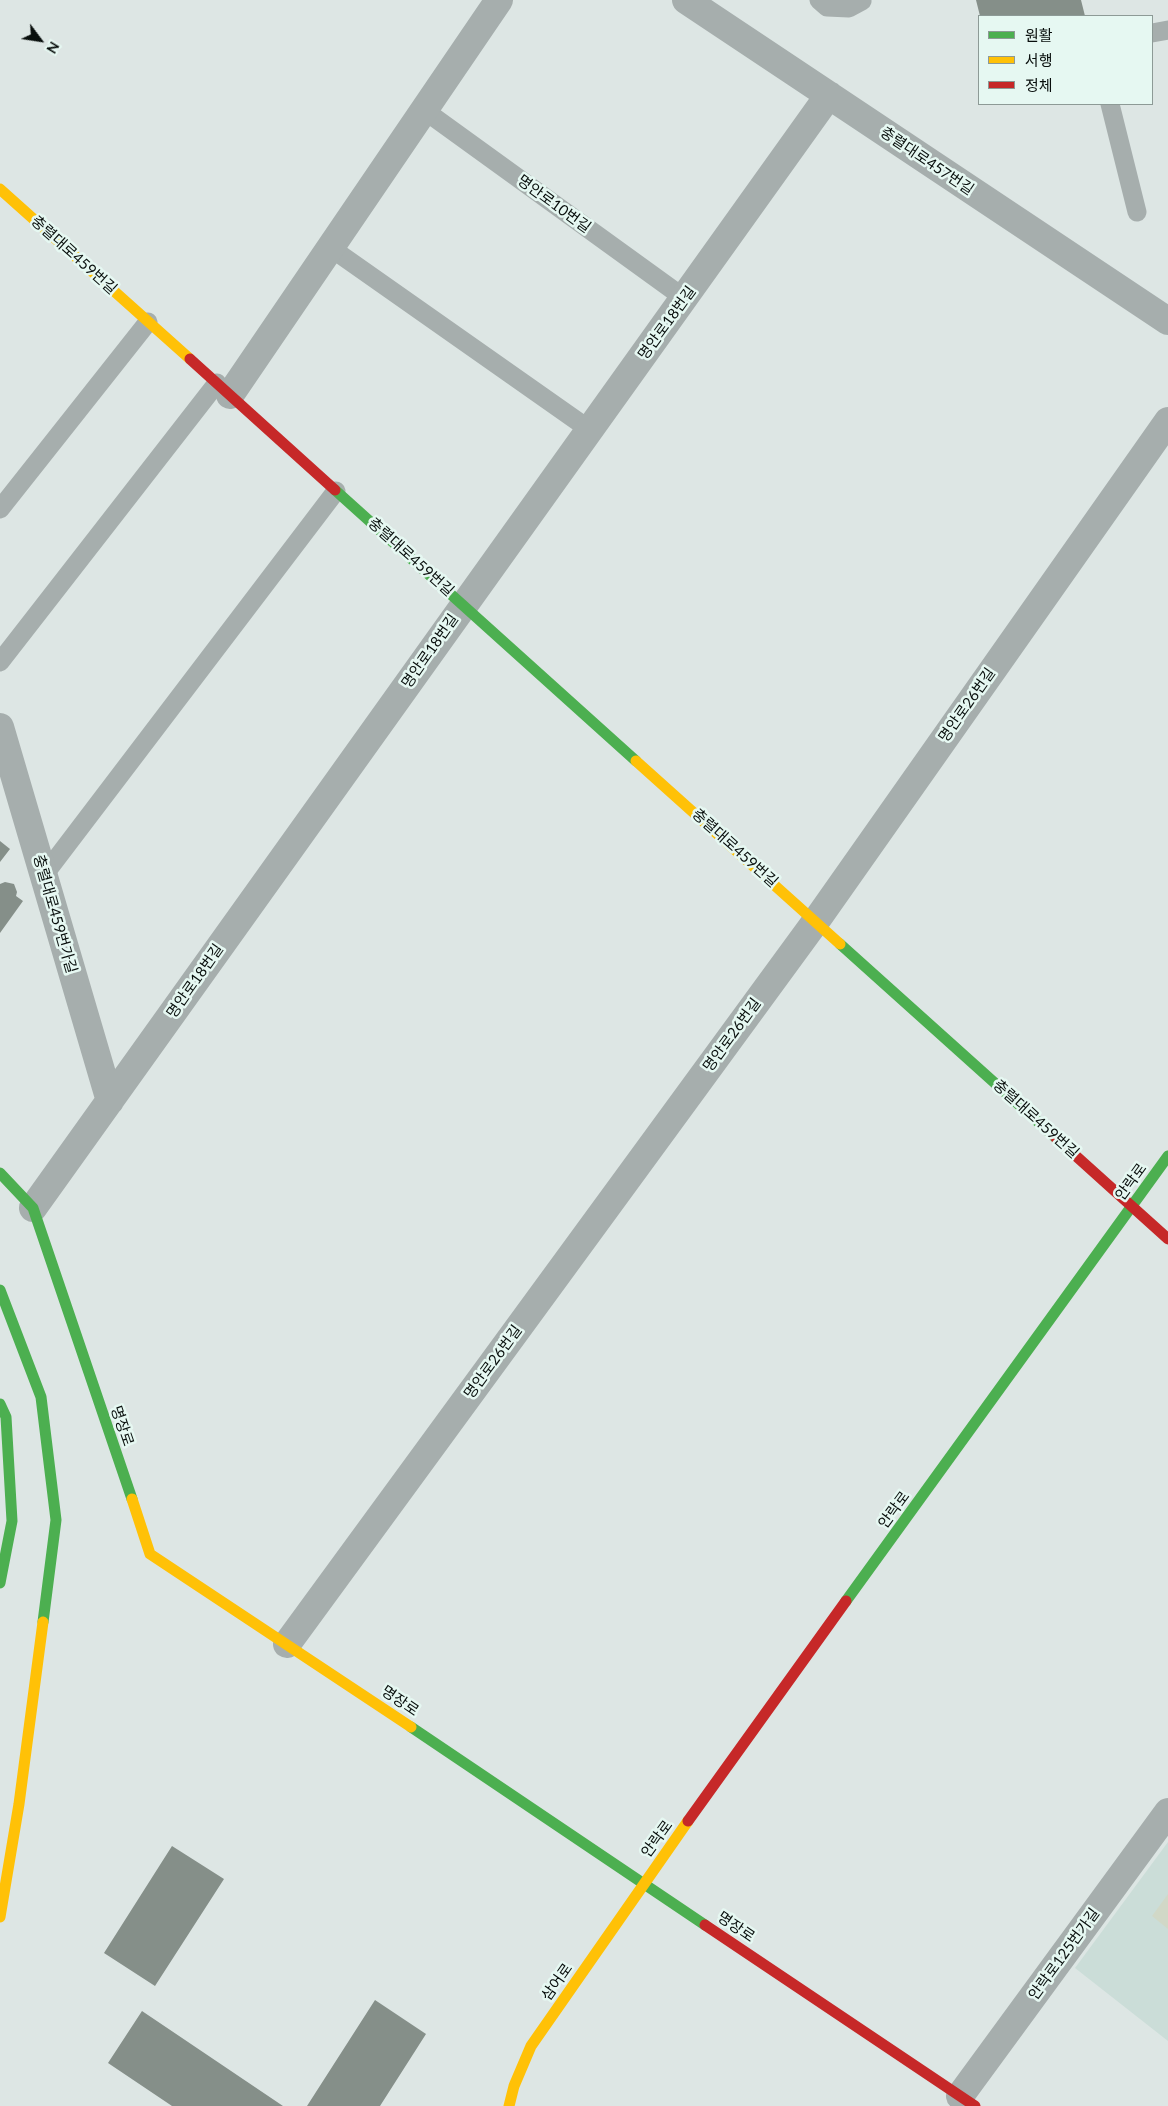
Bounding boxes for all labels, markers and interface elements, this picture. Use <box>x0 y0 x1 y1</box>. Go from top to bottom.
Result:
north arrow <box>15 15 65 65</box>
legend <box>978 15 1153 105</box>
text: 원활 <box>1025 26 1053 44</box>
text: N <box>43 39 63 57</box>
text: 서행 <box>1025 51 1053 69</box>
text: 정체 <box>1025 76 1053 94</box>
street label: 충렬대로457번길 <box>877 123 977 199</box>
street label: 명안로10번길 <box>514 171 594 237</box>
street label: 충렬대로459번길 <box>28 212 120 298</box>
street label: 명안로18번길 <box>634 283 700 363</box>
street label: 충렬대로459번길 <box>365 514 457 600</box>
street label: 명안로18번길 <box>398 610 462 692</box>
street label: 명안로26번길 <box>935 664 999 746</box>
street label: 충렬대로459번길 <box>689 805 781 891</box>
street label: 충렬대로459번가길 <box>29 853 81 975</box>
street label: 명안로18번길 <box>163 940 227 1022</box>
street label: 명안로26번길 <box>699 995 765 1075</box>
street label: 충렬대로459번길 <box>990 1076 1082 1162</box>
street label: 안락로 <box>1112 1160 1150 1204</box>
street label: 명안로26번길 <box>460 1322 526 1402</box>
street label: 명장로 <box>107 1403 137 1449</box>
street label: 안락로 <box>875 1488 913 1532</box>
street label: 명장로 <box>378 1682 422 1720</box>
street label: 안락로 <box>638 1817 676 1861</box>
street label: 안락로125번가길 <box>1025 1905 1103 2003</box>
street label: 명장로 <box>714 1908 758 1946</box>
street label: 삼어로 <box>538 1960 576 2004</box>

